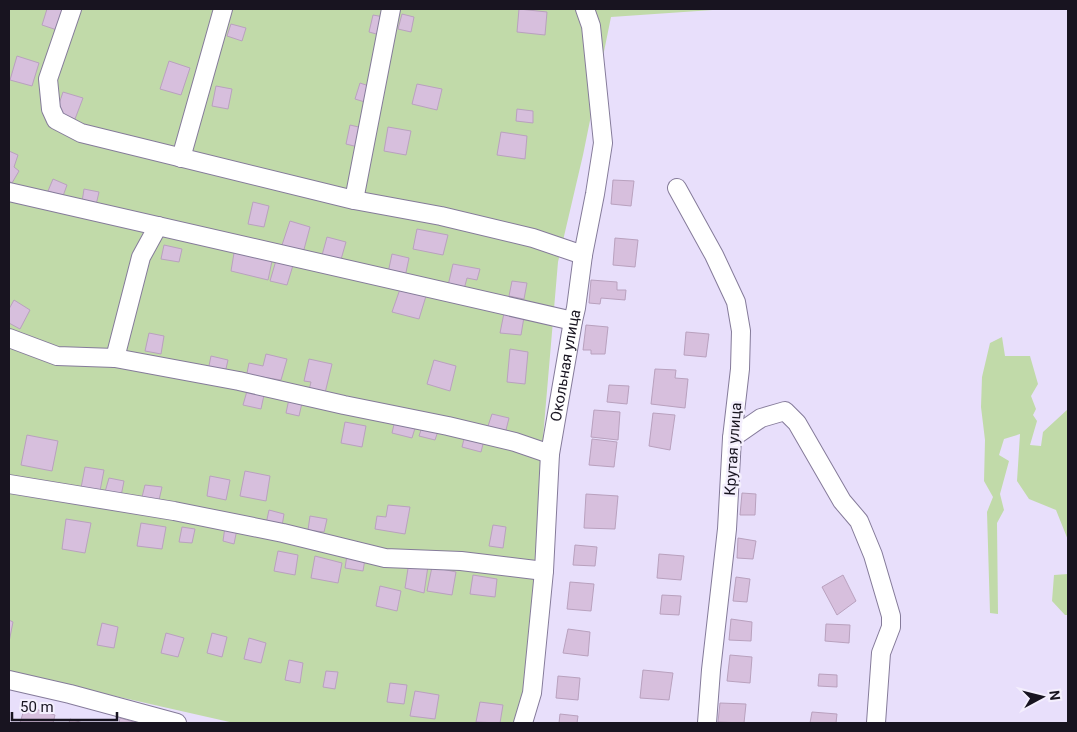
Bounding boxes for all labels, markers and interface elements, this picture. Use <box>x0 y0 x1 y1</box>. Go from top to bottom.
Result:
street label: Окольная улица <box>547 308 584 423</box>
street label: Крутая улица <box>721 402 745 496</box>
north arrow <box>1017 672 1067 722</box>
scale bar <box>12 690 118 722</box>
text: N <box>1046 690 1063 701</box>
text: 50 m <box>20 698 54 716</box>

